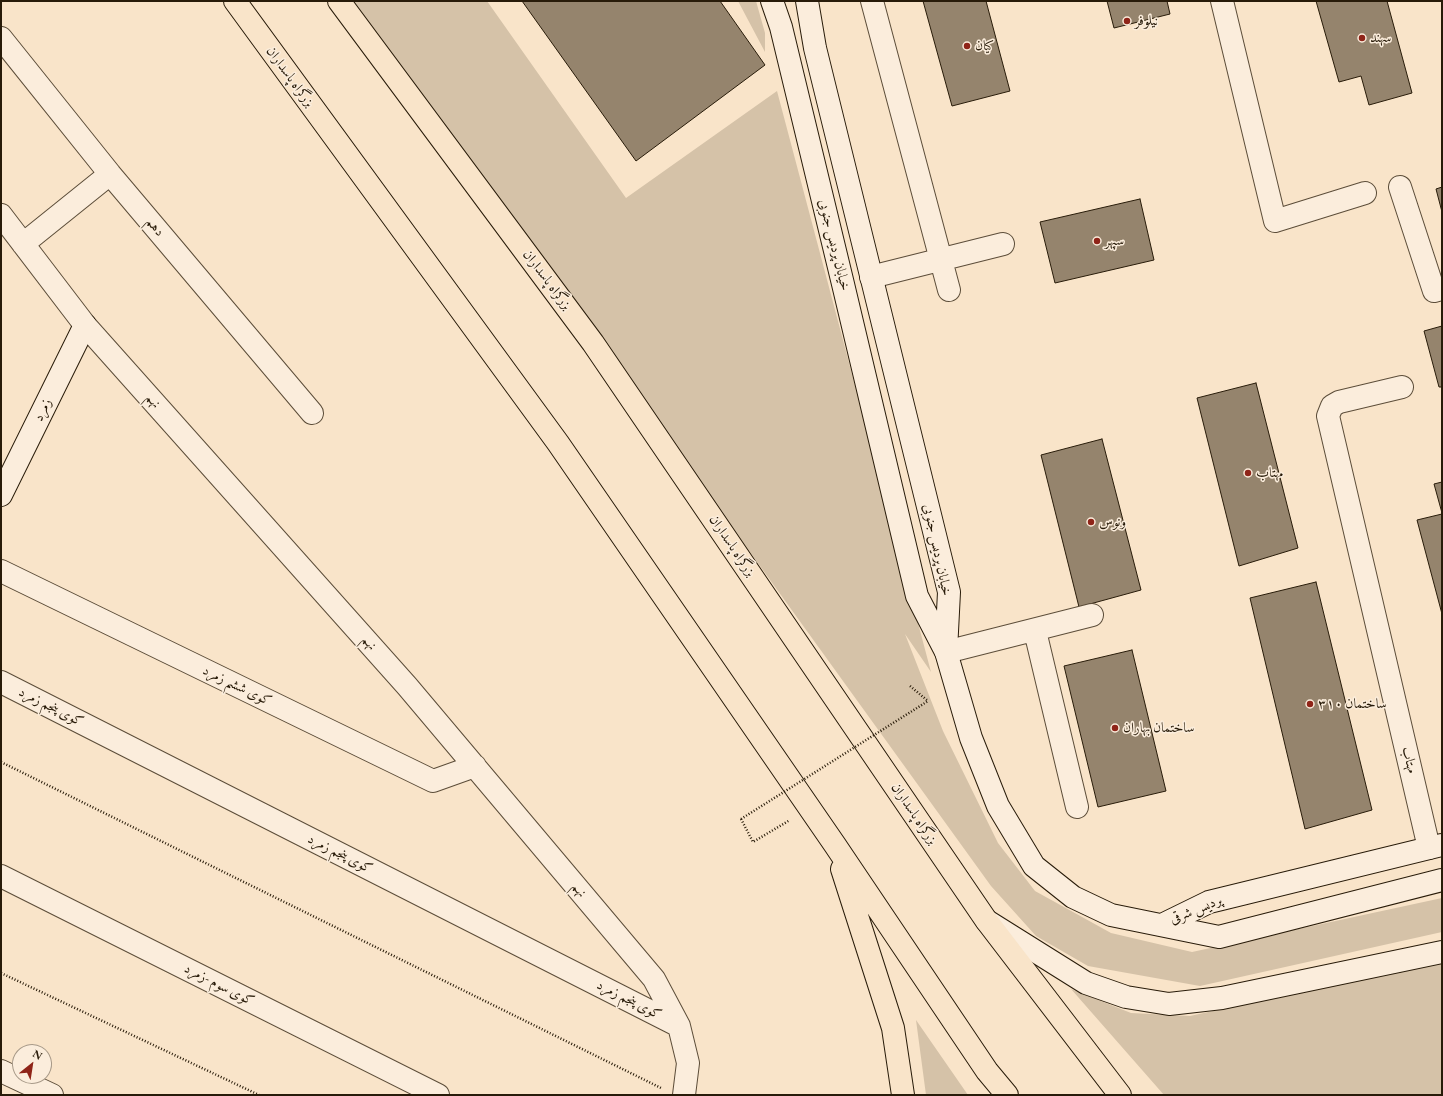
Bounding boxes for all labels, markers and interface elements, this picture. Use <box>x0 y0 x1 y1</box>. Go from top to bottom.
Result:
place label: نیلوفر <box>1135 13 1158 29</box>
marker: نیلوفر <box>1122 16 1132 26</box>
place label: سهند <box>1370 30 1391 46</box>
marker: سهند <box>1357 33 1367 43</box>
place label: کیان <box>975 38 994 54</box>
marker: کیان <box>962 41 972 51</box>
street label: بزرگراه پاسداران <box>262 43 318 111</box>
street label: خیابان پردیس جنوبی <box>815 198 853 292</box>
street label: دهم <box>142 214 168 240</box>
place label: سپهر <box>1105 233 1124 249</box>
marker: سپهر <box>1092 236 1102 246</box>
street label: بزرگراه پاسداران <box>519 247 575 313</box>
street label: نهم <box>142 390 164 412</box>
street label: زمرد <box>30 396 56 424</box>
place label: مهتاب <box>1256 465 1283 481</box>
marker: مهتاب <box>1243 468 1253 478</box>
street label: خیابان پردیس جنوبی <box>919 502 955 598</box>
street label: بزرگراه پاسداران <box>705 512 759 580</box>
place label: ونوس <box>1099 514 1126 530</box>
marker: ونوس <box>1086 517 1096 527</box>
street label: نهم <box>358 632 380 654</box>
street label: کوی ششم زمرد <box>200 662 274 710</box>
street label: کوی پنجم زمرد <box>16 684 86 730</box>
place label: ساختمان ۳۱۰ <box>1318 696 1387 712</box>
marker: ساختمان ۳۱۰ <box>1305 699 1315 709</box>
place label: ساختمان بهاران <box>1123 720 1195 736</box>
marker: ساختمان بهاران <box>1110 723 1120 733</box>
street label: مهتاب <box>1398 745 1420 775</box>
street label: بزرگراه پاسداران <box>887 780 941 848</box>
street label: کوی پنجم زمرد <box>305 831 375 877</box>
street label: نهم <box>568 879 590 901</box>
street label: پردیس شرقی <box>1167 892 1225 928</box>
street label: کوی سوم -زمرد <box>181 960 257 1010</box>
street label: کوی پنجم زمرد <box>594 977 664 1023</box>
north arrow <box>12 1044 52 1084</box>
text: N <box>30 1046 45 1063</box>

